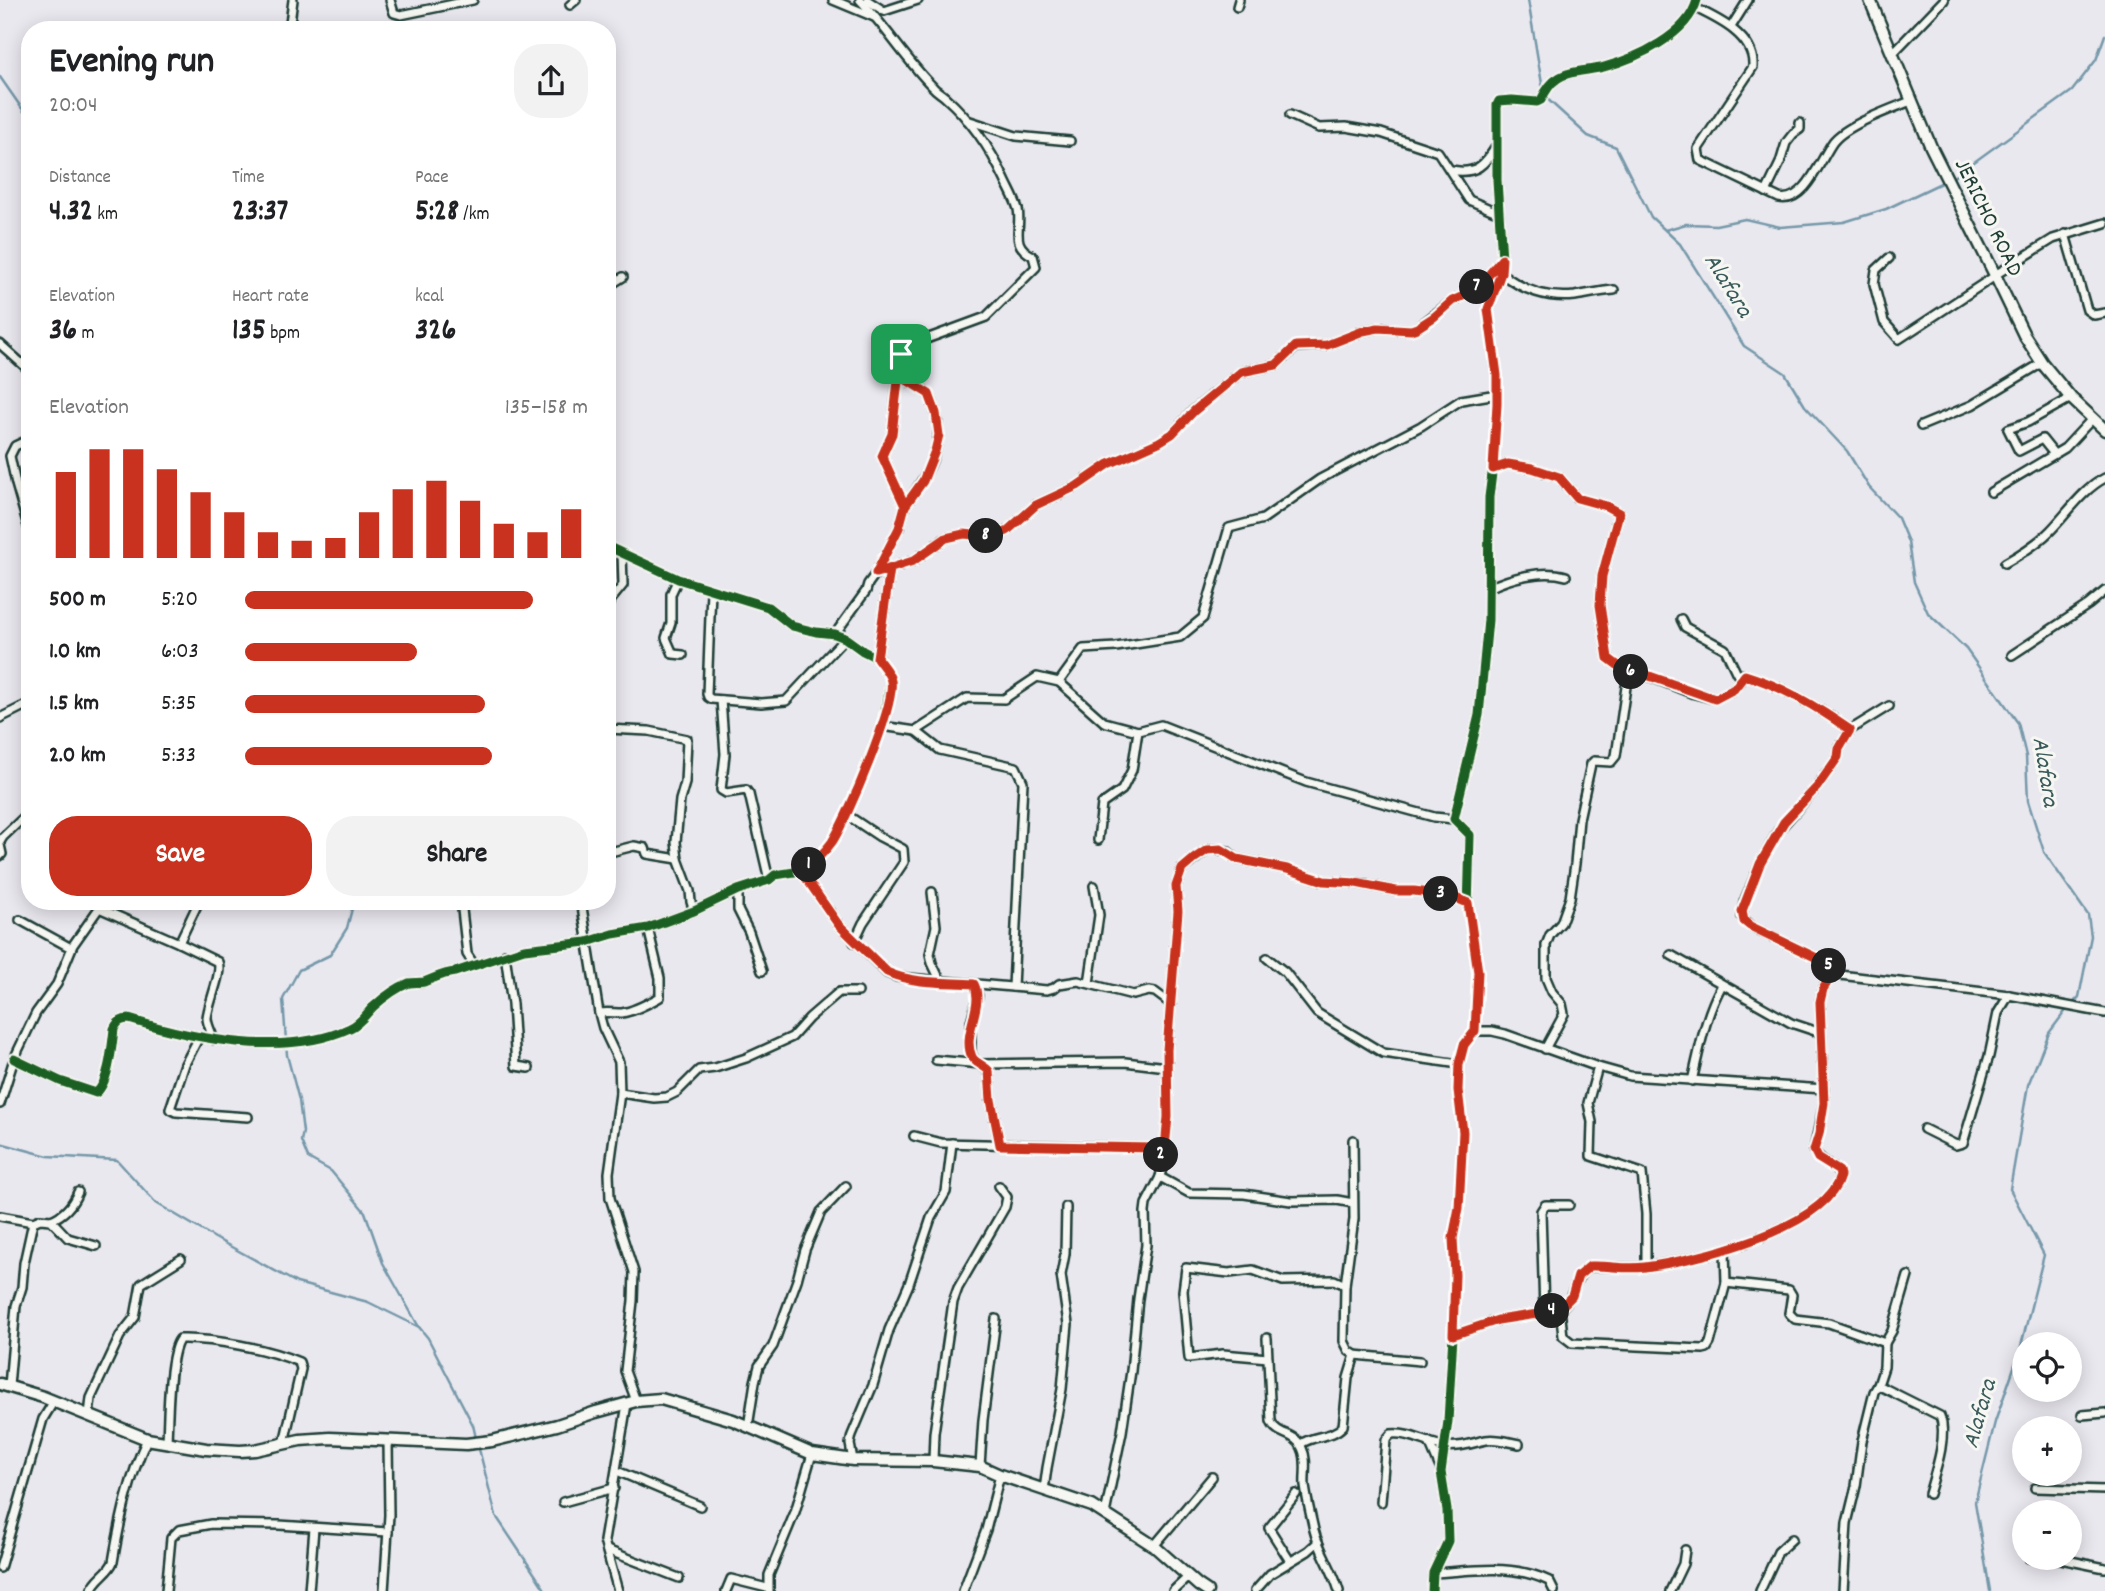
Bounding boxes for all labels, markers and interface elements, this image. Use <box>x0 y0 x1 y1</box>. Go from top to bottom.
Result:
text: Evening run <box>49 36 214 91</box>
button: share <box>514 44 588 118</box>
text: 20:04 <box>49 90 97 123</box>
street label: JERICHO ROAD <box>1944 153 2030 283</box>
text: Distance <box>49 165 111 192</box>
text: Time <box>232 165 265 192</box>
text: Pace <box>415 165 449 192</box>
text: 4.32 <box>49 192 93 235</box>
text: 23:37 <box>232 192 288 235</box>
text: 5:28 <box>415 192 459 235</box>
text: km <box>93 202 118 229</box>
text: /km <box>459 202 490 229</box>
water label: Alafara <box>1694 247 1761 326</box>
pin: 7 <box>1460 270 1494 304</box>
text: 7 <box>1473 273 1480 300</box>
text: Elevation <box>49 284 115 311</box>
text: Heart rate <box>232 284 309 311</box>
text: kcal <box>415 284 444 311</box>
text: 36 <box>49 311 77 354</box>
text: 135 <box>232 311 266 354</box>
text: 326 <box>415 311 456 354</box>
text: m <box>77 321 94 348</box>
text: bpm <box>266 321 300 348</box>
pin <box>871 324 931 384</box>
icon: arrive <box>882 335 920 373</box>
text: Elevation <box>49 392 129 425</box>
text: 135–158 m <box>505 392 588 425</box>
pin: 8 <box>968 518 1004 554</box>
text: 8 <box>982 522 989 549</box>
text: 500 m <box>49 584 106 617</box>
text: 5:20 <box>161 584 198 617</box>
text: 1.0 km <box>49 636 101 669</box>
text: 6:03 <box>161 636 199 669</box>
pin: 6 <box>1614 654 1648 690</box>
text: 6 <box>1626 658 1635 685</box>
text: 1.5 km <box>49 688 99 721</box>
text: 5:35 <box>161 688 196 721</box>
water label: Alafara <box>2022 735 2067 811</box>
text: 2.0 km <box>49 740 106 773</box>
text: 5:33 <box>161 740 196 773</box>
button: Save <box>49 816 312 896</box>
button: Share <box>326 816 588 896</box>
pin: 1 <box>792 848 826 882</box>
text: 1 <box>806 851 811 878</box>
pin: 3 <box>1424 876 1458 912</box>
text: 3 <box>1436 880 1445 907</box>
pin: 5 <box>1812 948 1846 984</box>
text: 5 <box>1824 952 1833 979</box>
pin: 2 <box>1144 1138 1178 1172</box>
text: 2 <box>1156 1141 1165 1168</box>
pin: 4 <box>1534 1294 1570 1328</box>
text: 4 <box>1548 1297 1555 1324</box>
map controls <box>2012 1332 2082 1570</box>
button: locate <box>2012 1332 2082 1402</box>
water label: Alafara <box>1955 1374 2007 1452</box>
button: + <box>2012 1416 2082 1486</box>
button: − <box>2012 1500 2082 1570</box>

